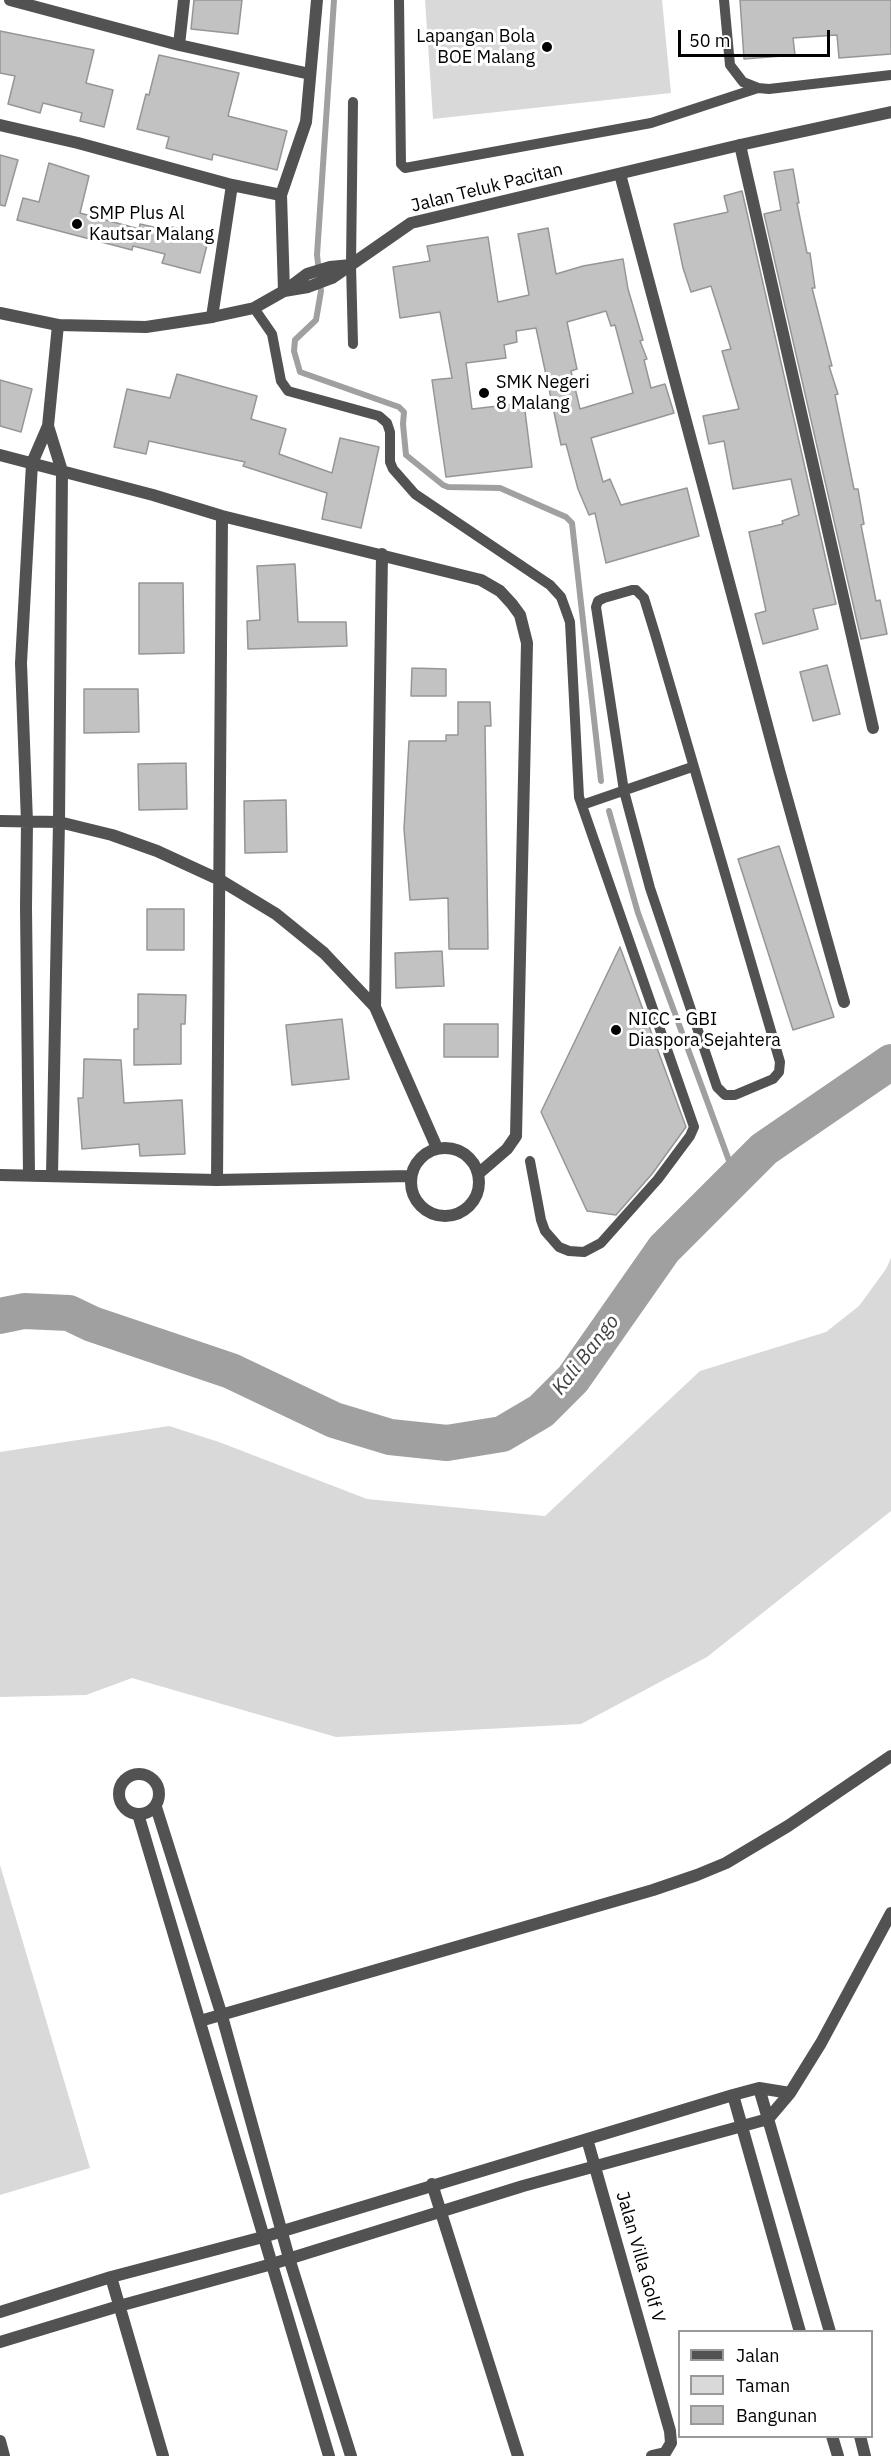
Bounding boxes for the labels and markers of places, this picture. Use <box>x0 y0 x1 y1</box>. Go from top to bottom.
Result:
place label: Lapangan Bola BOE Malang <box>416 26 535 68</box>
marker: Lapangan Bola BOE Malang <box>540 40 554 54</box>
place label: SMP Plus Al Kautsar Malang <box>89 203 214 246</box>
marker: SMP Plus Al Kautsar Malang <box>70 217 84 231</box>
place label: SMK Negeri 8 Malang <box>496 372 590 415</box>
marker: SMK Negeri 8 Malang <box>477 386 491 400</box>
place label: NICC - GBI Diaspora Sejahtera <box>628 1009 781 1052</box>
marker: NICC - GBI Diaspora Sejahtera <box>609 1023 623 1037</box>

